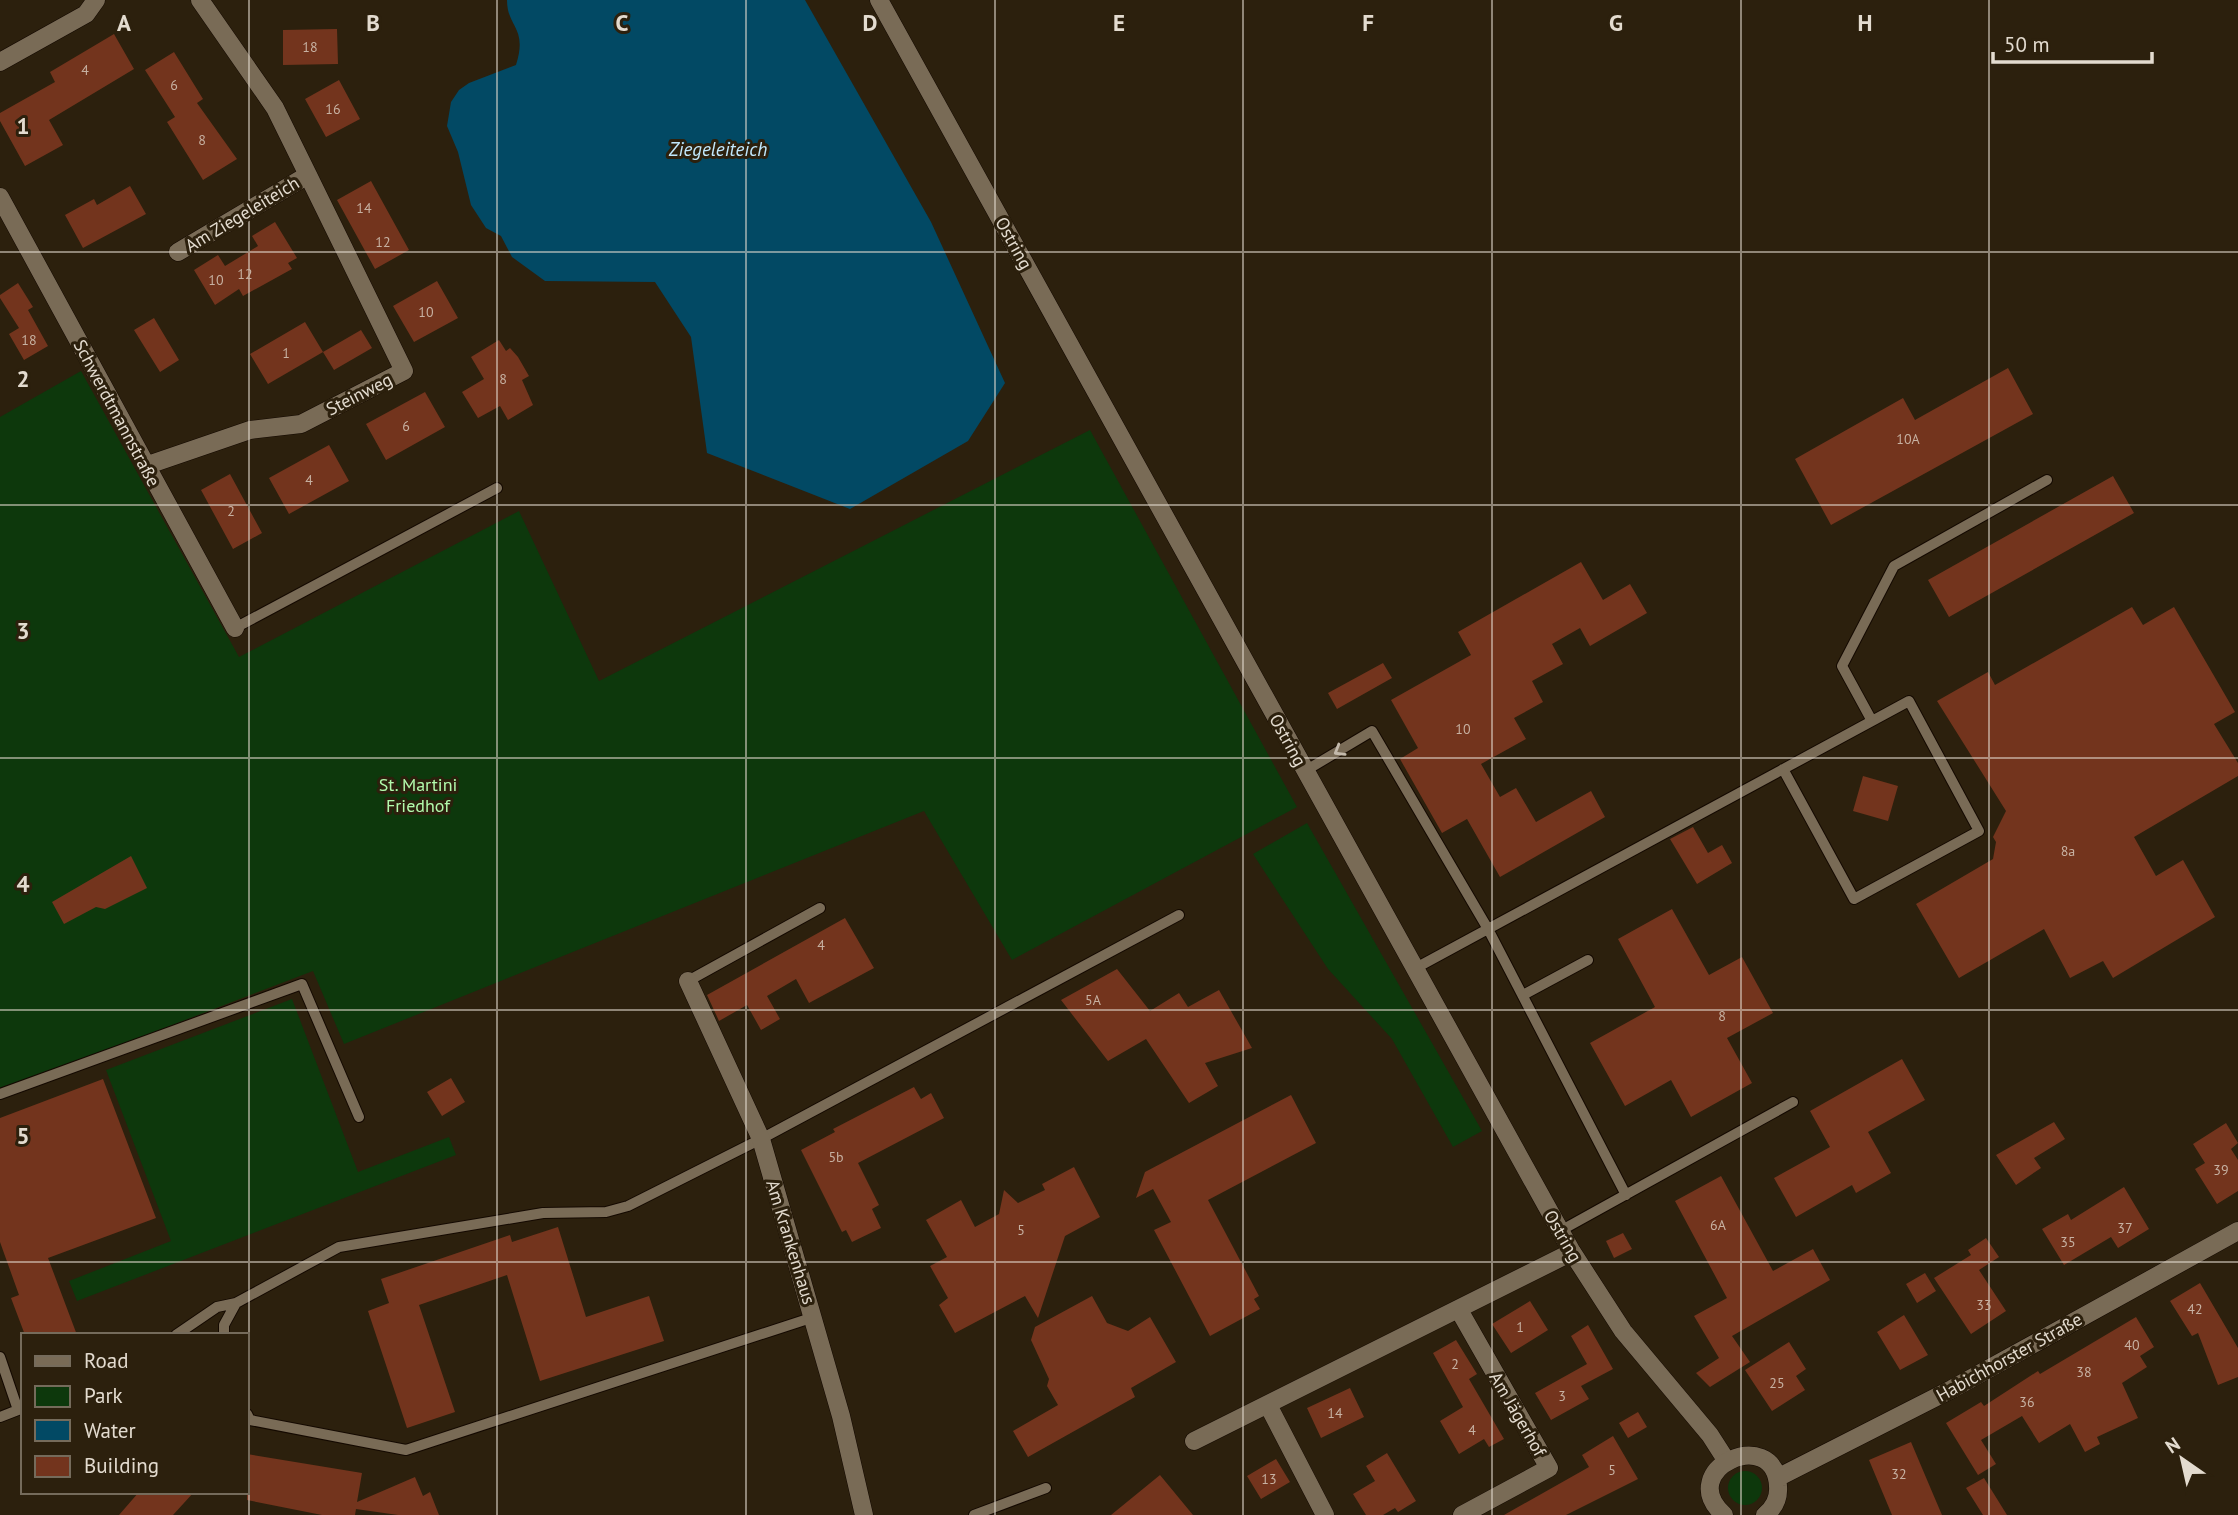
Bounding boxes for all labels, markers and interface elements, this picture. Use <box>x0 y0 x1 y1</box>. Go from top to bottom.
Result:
text: A <box>117 8 131 37</box>
text: B <box>366 8 380 37</box>
text: C <box>616 8 629 37</box>
text: D <box>863 8 877 37</box>
text: E <box>1113 8 1125 37</box>
text: F <box>1362 8 1374 37</box>
text: G <box>1609 8 1623 37</box>
text: H <box>1858 8 1872 37</box>
scale bar <box>1993 21 2152 65</box>
text: 50 m <box>2004 31 2050 58</box>
house number: 18 <box>302 38 318 56</box>
house number: 4 <box>81 61 89 79</box>
house number: 6 <box>170 76 178 94</box>
house number: 16 <box>325 100 341 118</box>
text: 1 <box>16 111 30 140</box>
house number: 8 <box>198 131 206 149</box>
water label: Ziegeleiteich <box>668 137 767 161</box>
street label: Am Ziegeleiteich <box>181 171 303 257</box>
house number: 14 <box>356 199 372 217</box>
street label: Ostring <box>990 213 1038 273</box>
house number: 12 <box>375 233 391 251</box>
house number: 12 <box>237 265 253 283</box>
house number: 10 <box>208 271 224 289</box>
house number: 10 <box>418 303 434 321</box>
house number: 18 <box>21 331 37 349</box>
street label: Schwerdtmannstraße <box>68 335 166 491</box>
house number: 1 <box>282 344 290 362</box>
text: 2 <box>16 364 30 393</box>
street label: Steinweg <box>322 368 396 420</box>
house number: 8 <box>499 370 507 388</box>
house number: 6 <box>402 417 410 435</box>
house number: 10A <box>1896 430 1921 448</box>
house number: 4 <box>305 471 313 489</box>
house number: 2 <box>227 502 235 520</box>
text: 3 <box>16 616 30 645</box>
street label: Ostring <box>1264 710 1312 770</box>
house number: 10 <box>1455 720 1471 738</box>
one-way arrow <box>1333 743 1346 756</box>
park label: St. Martini Friedhof <box>379 773 457 817</box>
house number: 8a <box>2061 842 2075 860</box>
text: 4 <box>16 869 30 898</box>
house number: 4 <box>817 936 825 954</box>
house number: 5A <box>1085 991 1102 1009</box>
house number: 8 <box>1718 1007 1726 1025</box>
text: 5 <box>16 1121 30 1150</box>
house number: 5b <box>828 1148 844 1166</box>
house number: 39 <box>2213 1161 2229 1179</box>
street label: Am Krankenhaus <box>761 1177 821 1307</box>
street label: Ostring <box>1539 1206 1587 1266</box>
house number: 6A <box>1710 1216 1727 1234</box>
house number: 37 <box>2117 1219 2133 1237</box>
house number: 5 <box>1017 1221 1025 1239</box>
house number: 35 <box>2060 1233 2076 1251</box>
house number: 33 <box>1976 1296 1992 1314</box>
house number: 42 <box>2187 1300 2203 1318</box>
street label: Habichhorster Straße <box>1932 1307 2086 1407</box>
house number: 1 <box>1516 1318 1524 1336</box>
legend <box>21 1333 248 1494</box>
house number: 40 <box>2124 1336 2140 1354</box>
text: Road <box>84 1347 128 1374</box>
house number: 2 <box>1451 1355 1459 1373</box>
house number: 38 <box>2076 1363 2092 1381</box>
street label: Am Jägerhof <box>1485 1368 1552 1462</box>
house number: 25 <box>1769 1374 1785 1392</box>
text: Park <box>84 1382 123 1409</box>
house number: 3 <box>1558 1387 1566 1405</box>
house number: 36 <box>2019 1393 2035 1411</box>
house number: 14 <box>1327 1404 1343 1422</box>
text: Water <box>84 1417 136 1444</box>
house number: 4 <box>1468 1421 1476 1439</box>
north arrow <box>2147 1424 2217 1494</box>
text: N <box>2161 1431 2184 1458</box>
text: Building <box>84 1452 159 1479</box>
house number: 5 <box>1608 1461 1616 1479</box>
house number: 32 <box>1891 1465 1907 1483</box>
house number: 13 <box>1261 1470 1277 1488</box>

